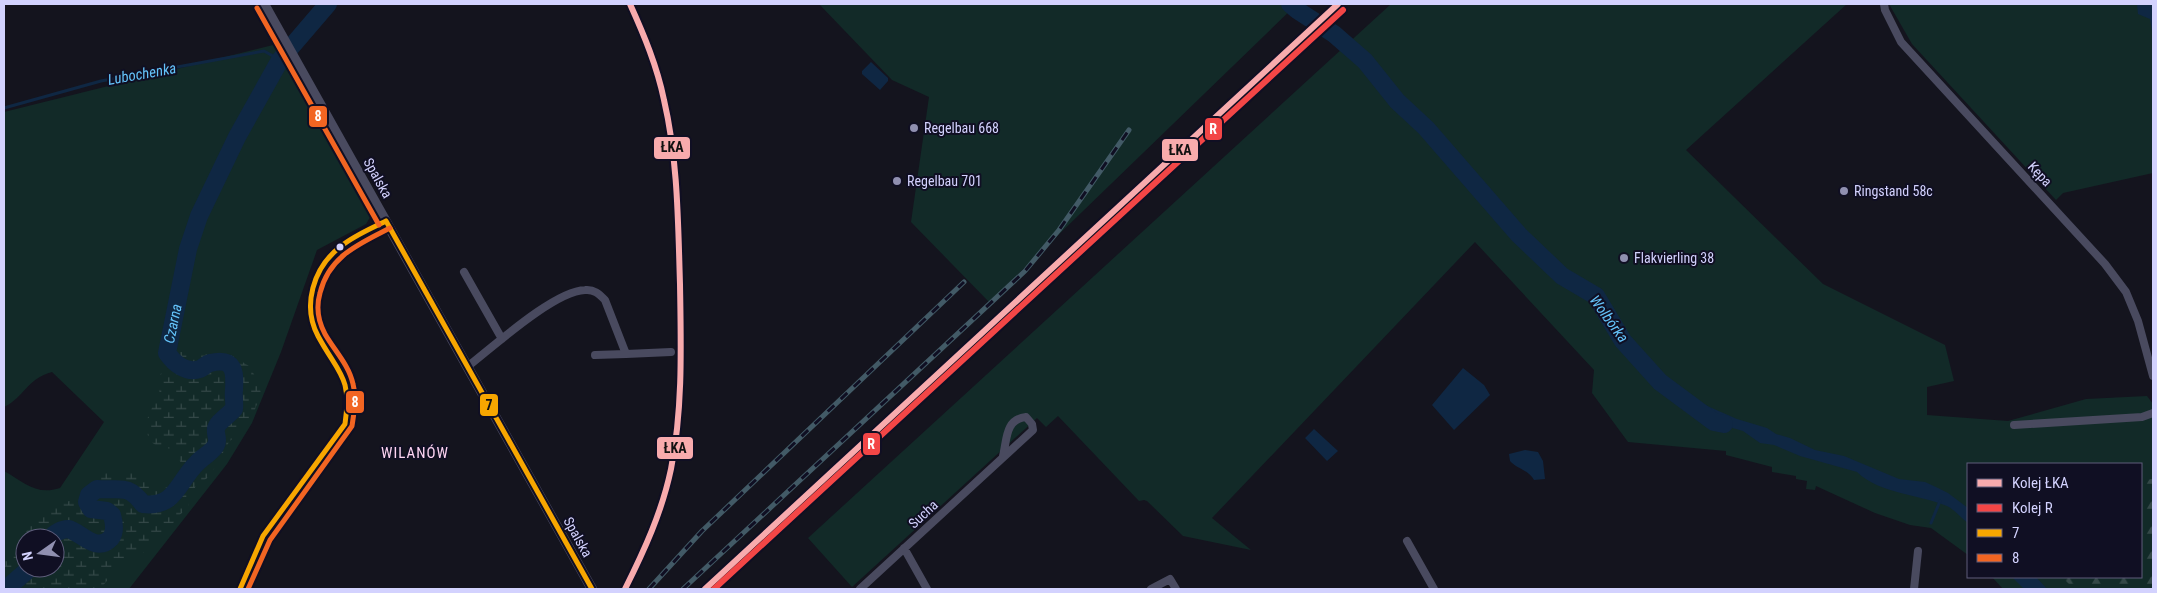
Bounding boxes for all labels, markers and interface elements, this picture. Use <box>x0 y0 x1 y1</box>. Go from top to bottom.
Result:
water label: Lubochenka <box>106 59 178 89</box>
line badge: 8 <box>308 105 328 128</box>
text: 8 <box>314 108 322 124</box>
line badge: R <box>1204 117 1223 141</box>
place label: Regelbau 668 <box>924 120 999 136</box>
text: R <box>1209 121 1217 137</box>
marker: Regelbau 668 <box>908 122 920 134</box>
line badge: ŁKA <box>653 136 691 160</box>
line badge: ŁKA <box>1161 138 1199 162</box>
text: ŁKA <box>660 139 684 155</box>
text: ŁKA <box>1168 142 1192 158</box>
street label: Spalska <box>360 155 396 201</box>
street label: Kępa <box>2025 158 2055 190</box>
place label: Regelbau 701 <box>907 173 982 189</box>
marker: Regelbau 701 <box>891 175 903 187</box>
place label: Ringstand 58c <box>1854 183 1933 199</box>
marker: Ringstand 58c <box>1838 185 1850 197</box>
unlabelled marker <box>335 242 345 252</box>
place label: Flakvierling 38 <box>1634 250 1714 266</box>
marker: Flakvierling 38 <box>1618 252 1630 264</box>
water label: Wolbórka <box>1586 292 1632 346</box>
water label: Czarna <box>160 302 186 345</box>
line badge: 8 <box>345 390 365 414</box>
line badge: 7 <box>479 393 499 417</box>
text: 8 <box>351 394 359 410</box>
text: 7 <box>485 397 493 413</box>
line badge: R <box>862 432 881 456</box>
line badge: ŁKA <box>656 436 694 460</box>
text: R <box>867 436 875 452</box>
text: ŁKA <box>663 440 687 456</box>
district label: WILANÓW <box>381 444 449 462</box>
legend <box>1967 463 2142 578</box>
text: Kolej ŁKA <box>2012 474 2069 492</box>
street label: Sucha <box>905 497 941 531</box>
text: Kolej R <box>2012 499 2053 517</box>
street label: Spalska <box>560 514 596 560</box>
text: 7 <box>2012 524 2019 542</box>
north arrow <box>15 528 65 578</box>
text: 8 <box>2012 549 2019 567</box>
text: N <box>19 550 36 562</box>

